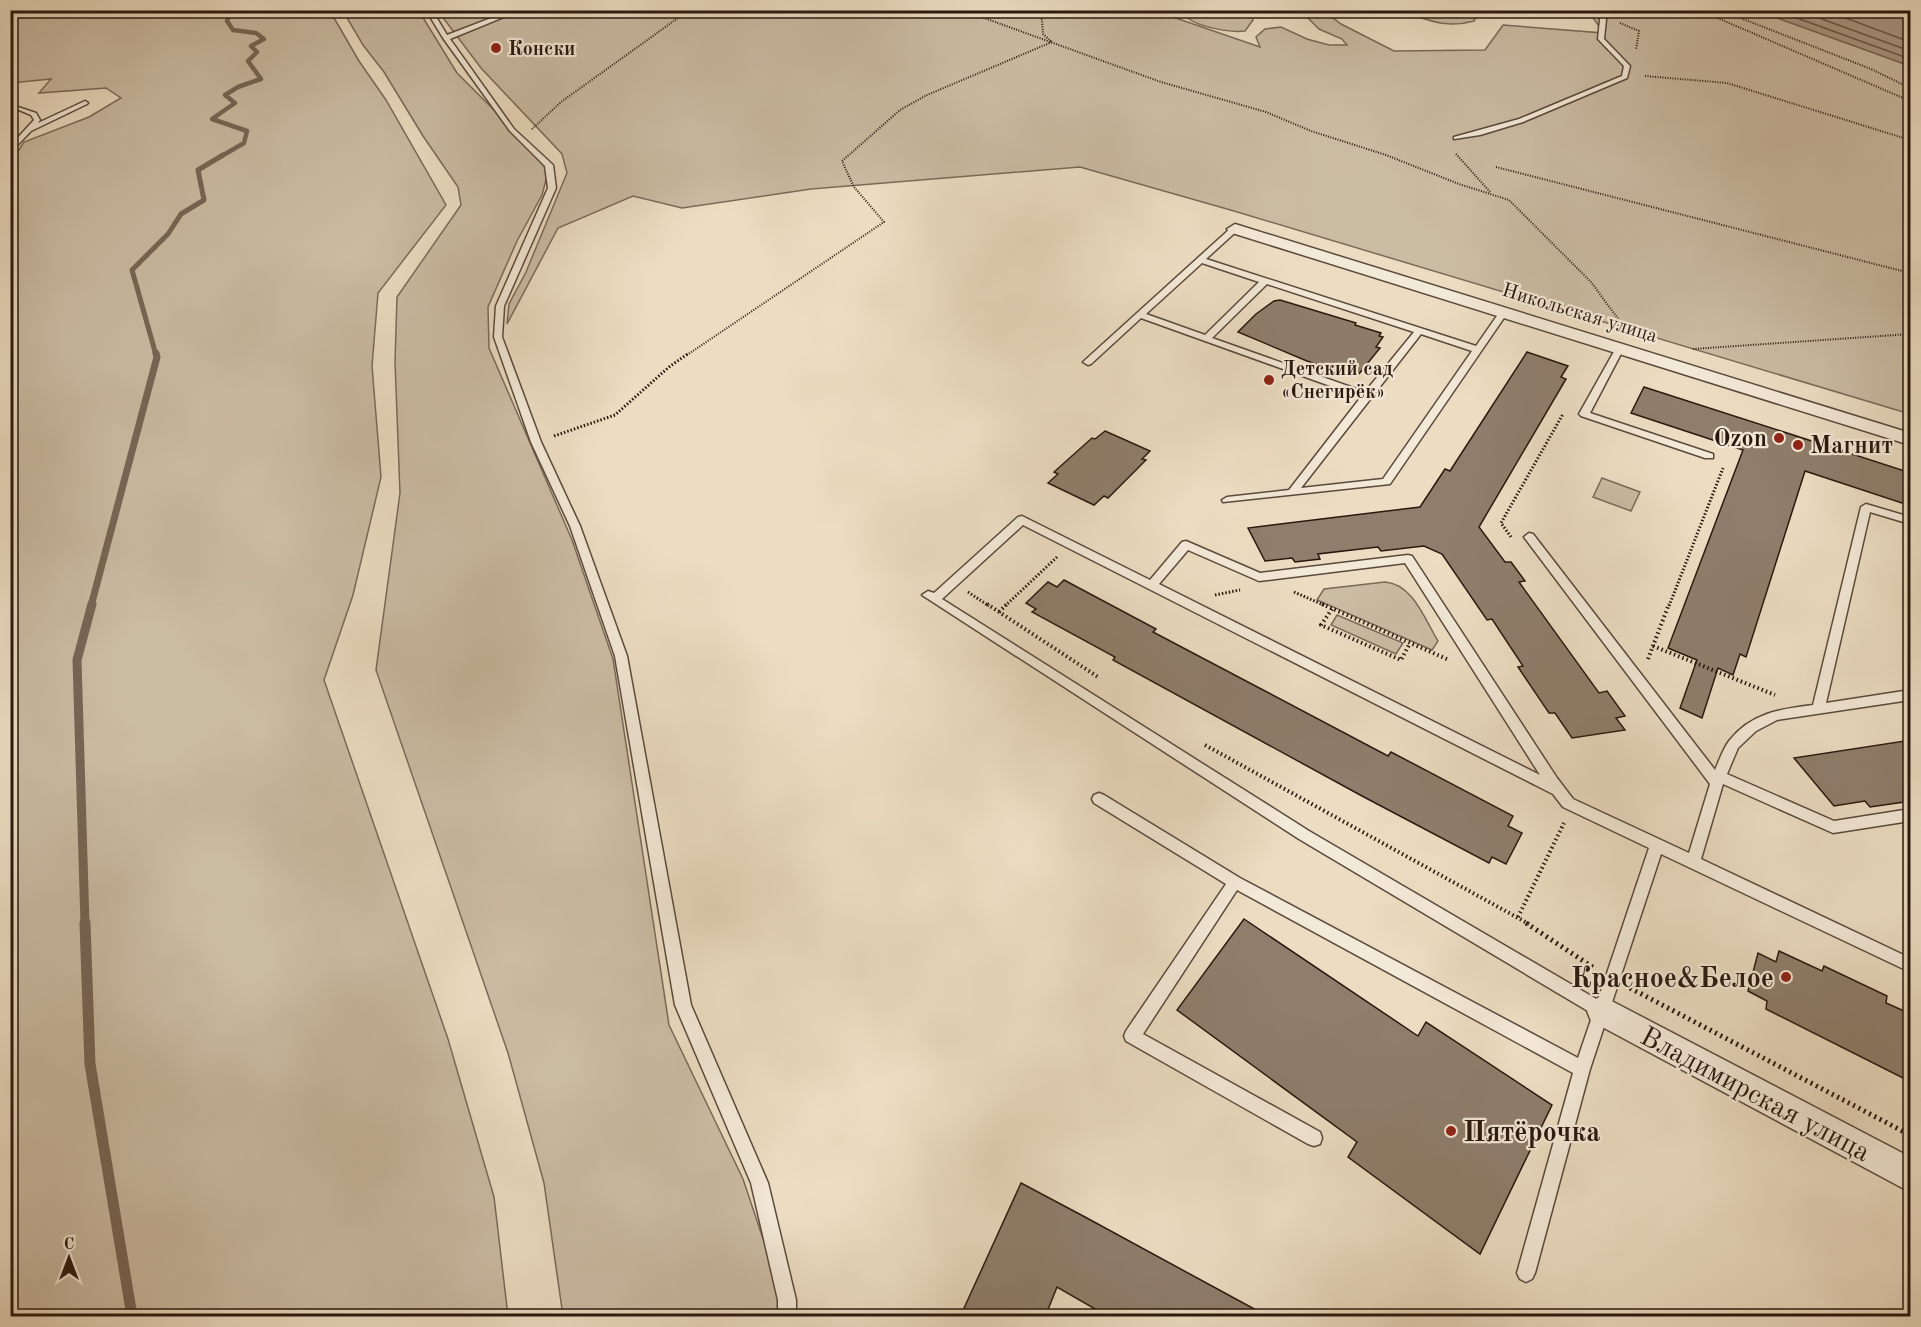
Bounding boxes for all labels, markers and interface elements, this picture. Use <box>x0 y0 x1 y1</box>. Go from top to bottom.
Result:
place label: Конски <box>508 40 575 60</box>
marker: Конски <box>489 41 503 55</box>
street label: Никольская улица <box>1499 281 1660 347</box>
place label: Детский сад «Снегирёк» <box>1281 360 1393 403</box>
marker: Детский сад «Снегирёк» <box>1262 373 1276 387</box>
place label: Ozon <box>1713 428 1767 452</box>
marker: Ozon <box>1772 431 1786 445</box>
place label: Магнит <box>1810 435 1893 459</box>
marker: Магнит <box>1791 438 1805 452</box>
place label: Красное&Белое <box>1571 965 1774 994</box>
marker: Красное&Белое <box>1779 970 1793 984</box>
street label: Владимирская улица <box>1635 1023 1874 1168</box>
place label: Пятёрочка <box>1463 1120 1600 1148</box>
marker: Пятёрочка <box>1444 1124 1458 1138</box>
north arrow <box>39 1228 99 1288</box>
text: С <box>64 1237 74 1253</box>

